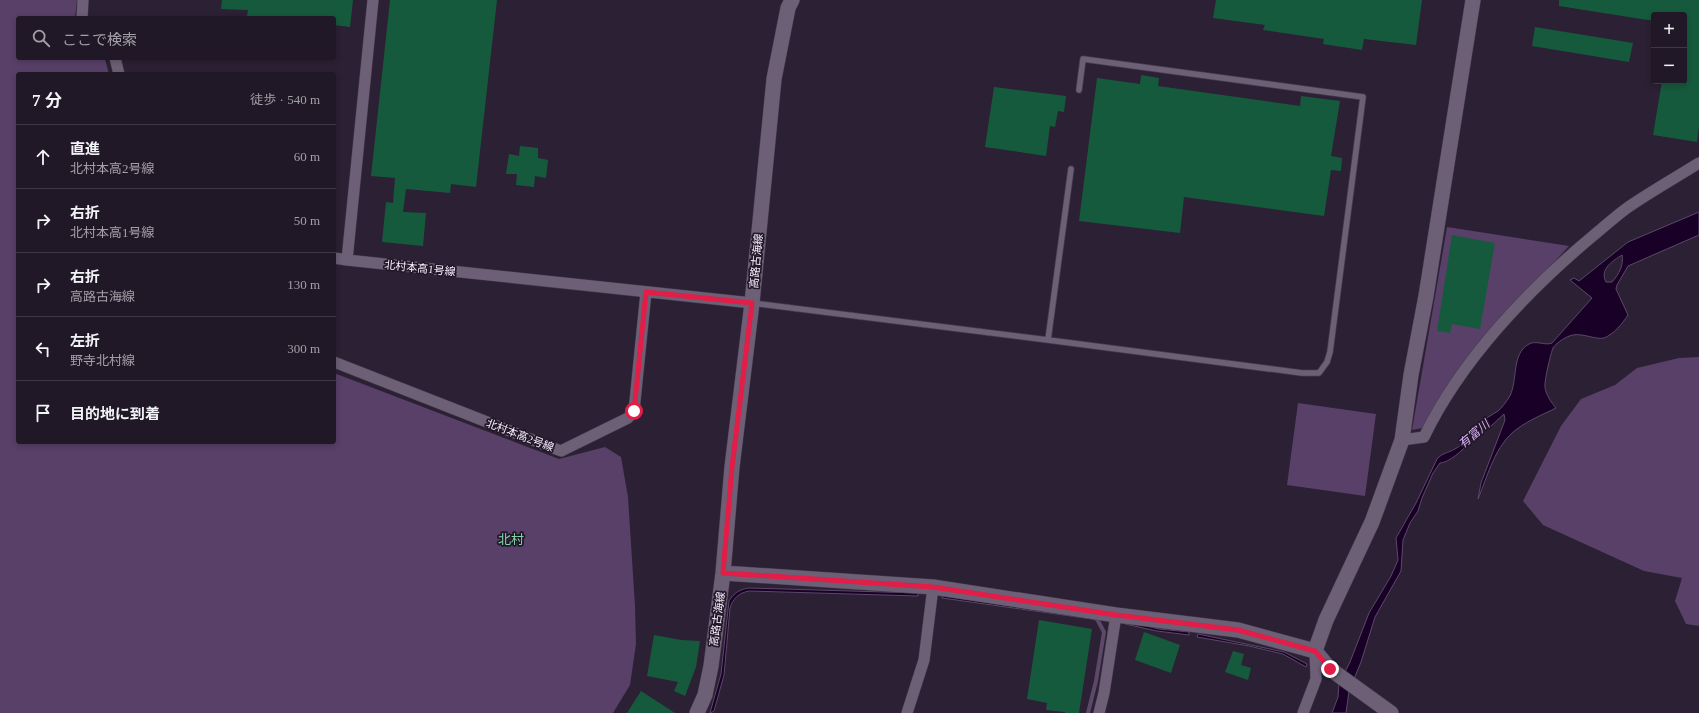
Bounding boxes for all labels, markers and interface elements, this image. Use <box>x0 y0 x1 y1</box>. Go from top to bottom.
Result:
map controls <box>1651 12 1687 84</box>
button: + <box>1651 12 1687 48</box>
search box <box>16 16 336 60</box>
icon: search <box>30 27 52 49</box>
text: ここで検索 <box>62 32 137 48</box>
button: − <box>1651 48 1687 84</box>
text: 7 分 <box>32 91 62 110</box>
text: 徒歩 · 540 m <box>250 92 320 107</box>
text: 直進 <box>70 141 100 157</box>
icon: ahead <box>32 146 54 168</box>
text: 60 m <box>294 149 320 164</box>
text: 北村本高2号線 <box>70 161 155 176</box>
text: 右折 <box>70 205 100 221</box>
icon: right <box>32 210 54 232</box>
text: 50 m <box>294 213 320 228</box>
text: 北村本高1号線 <box>70 225 155 240</box>
street label: 高路古海線 <box>748 233 764 289</box>
street label: 北村本高1号線 <box>384 258 456 278</box>
text: 右折 <box>70 269 100 285</box>
icon: right <box>32 274 54 296</box>
text: 130 m <box>287 277 320 292</box>
text: 高路古海線 <box>70 289 135 304</box>
text: 左折 <box>70 333 100 349</box>
icon: left <box>32 338 54 360</box>
text: 300 m <box>287 341 320 356</box>
text: 野寺北村線 <box>70 353 135 368</box>
icon: arrive <box>32 402 54 424</box>
route start <box>625 402 643 420</box>
text: 目的地に到着 <box>70 406 160 422</box>
water label: 有富川 <box>1456 416 1494 451</box>
street label: 北村本高2号線 <box>484 417 556 453</box>
district label: 北村 <box>498 532 524 547</box>
street label: 高路古海線 <box>707 591 727 647</box>
route end <box>1321 660 1339 678</box>

